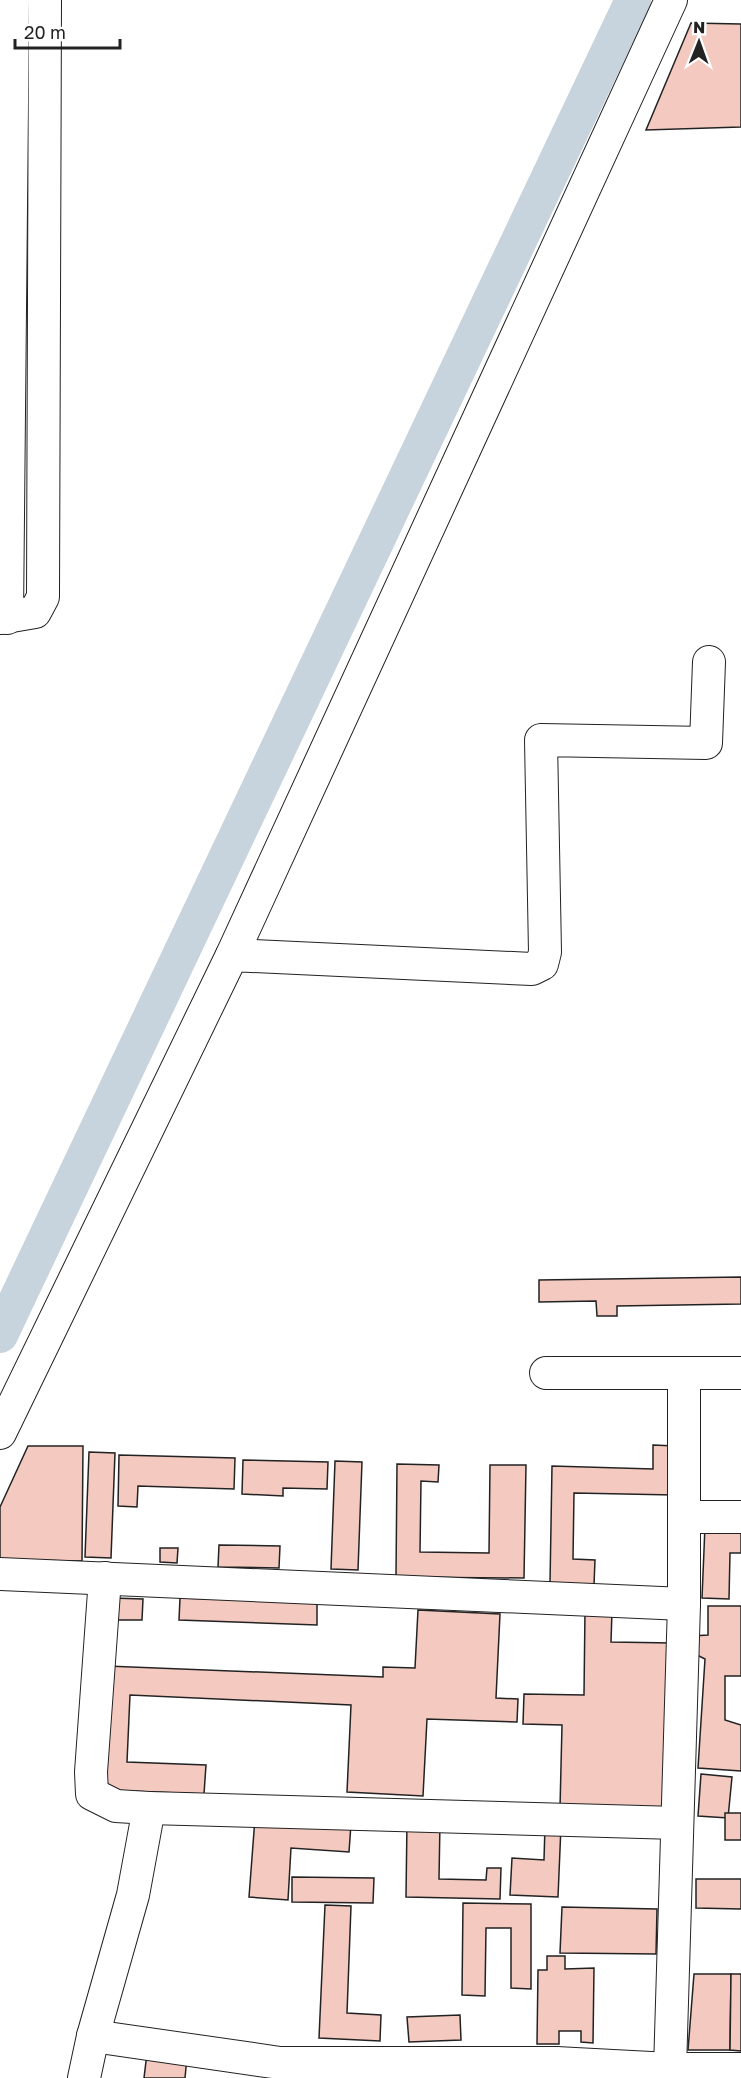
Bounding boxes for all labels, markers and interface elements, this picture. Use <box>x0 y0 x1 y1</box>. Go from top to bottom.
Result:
scale bar <box>15 12 120 50</box>
north arrow <box>669 12 729 72</box>
text: N <box>693 17 706 37</box>
text: 20 m <box>24 21 66 43</box>

